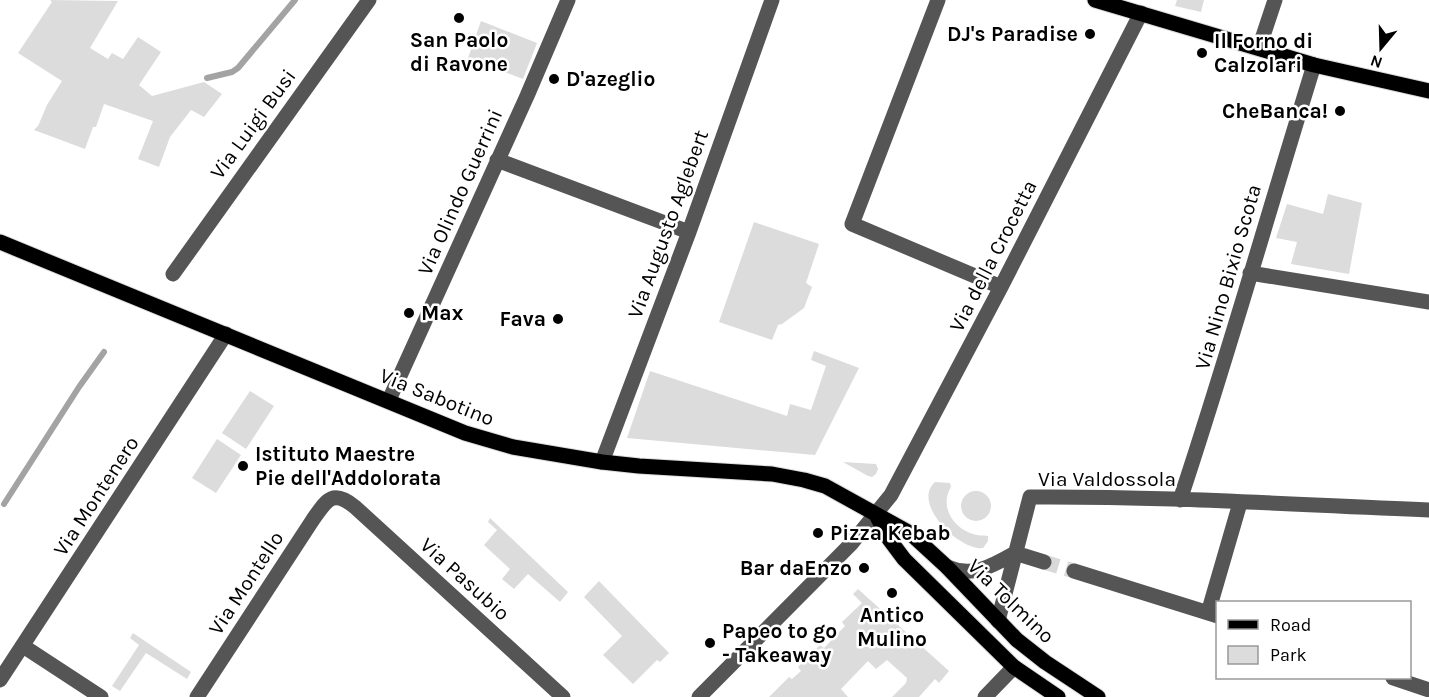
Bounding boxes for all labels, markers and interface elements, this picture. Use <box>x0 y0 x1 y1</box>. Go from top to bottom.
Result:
marker: San Paolo di Ravone <box>452 11 466 25</box>
north arrow <box>1351 18 1411 78</box>
place label: DJ's Paradise <box>947 22 1078 46</box>
marker: DJ's Paradise <box>1083 27 1097 41</box>
place label: San Paolo di Ravone <box>410 28 508 76</box>
place label: Il Forno di Calzolari <box>1214 29 1313 77</box>
marker: Il Forno di Calzolari <box>1195 46 1209 60</box>
text: N <box>1368 51 1385 73</box>
street label: Via Luigi Busi <box>205 65 301 183</box>
place label: D'azeglio <box>566 67 655 91</box>
marker: D'azeglio <box>547 72 561 86</box>
place label: CheBanca! <box>1222 99 1328 123</box>
marker: CheBanca! <box>1333 104 1347 118</box>
street label: Via Olindo Guerrini <box>413 105 507 279</box>
street label: Via Augusto Aglebert <box>623 126 713 321</box>
street label: Via della Crocetta <box>944 176 1042 336</box>
street label: Via Nino Bixio Scota <box>1190 182 1266 372</box>
place label: Max <box>421 301 464 325</box>
marker: Max <box>402 306 416 320</box>
place label: Fava <box>500 307 546 331</box>
marker: Fava <box>551 312 565 326</box>
street label: Via Sabotino <box>376 363 498 431</box>
street label: Via Montenero <box>48 432 144 560</box>
place label: Istituto Maestre Pie dell'Addolorata <box>255 442 441 490</box>
marker: Istituto Maestre Pie dell'Addolorata <box>236 459 250 473</box>
street label: Via Valdossola <box>1038 467 1176 491</box>
place label: Pizza Kebab <box>830 521 950 545</box>
marker: Pizza Kebab <box>811 526 825 540</box>
street label: Via Montello <box>204 527 288 639</box>
street label: Via Pasubio <box>415 533 515 625</box>
street label: Via Tolmino <box>963 554 1059 648</box>
place label: Bar daEnzo <box>740 556 852 580</box>
marker: Bar daEnzo <box>857 561 871 575</box>
marker: Antico Mulino <box>885 586 899 600</box>
legend <box>1216 601 1411 679</box>
place label: Antico Mulino <box>857 603 927 651</box>
text: Road <box>1270 614 1311 636</box>
place label: Papeo to go - Takeaway <box>722 619 837 667</box>
marker: Papeo to go - Takeaway <box>703 636 717 650</box>
text: Park <box>1270 644 1307 666</box>

